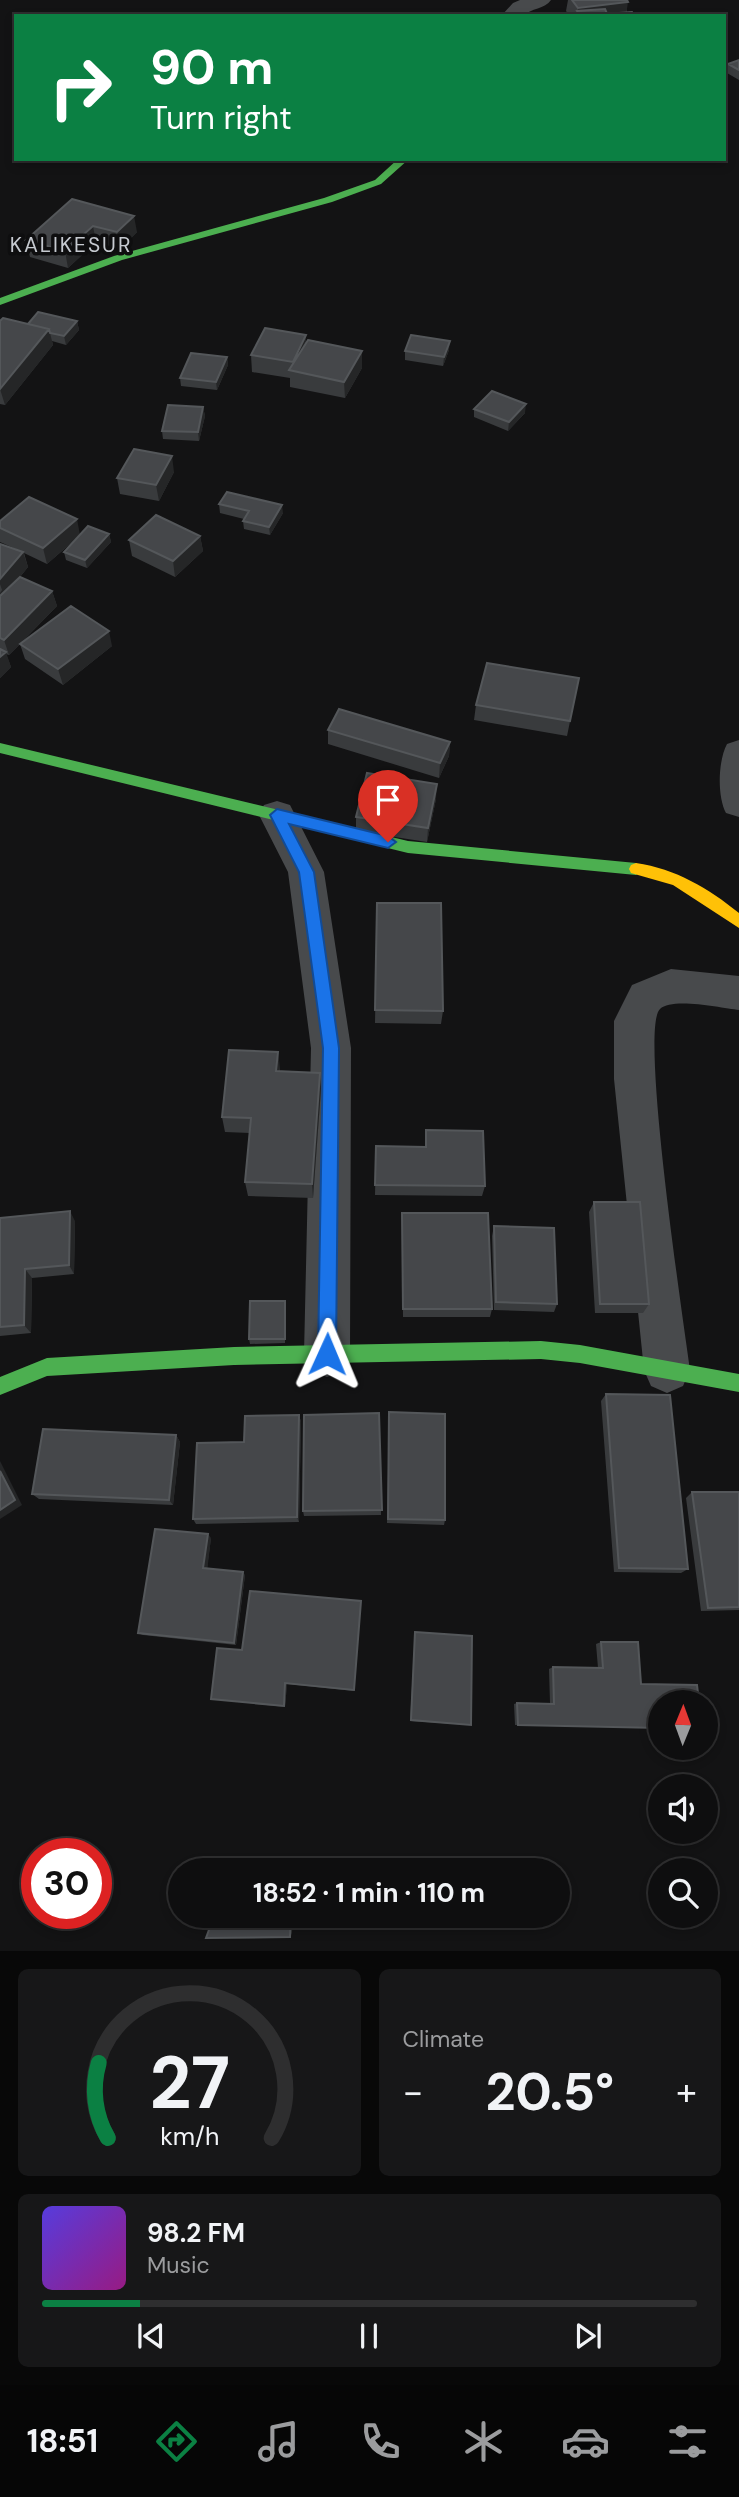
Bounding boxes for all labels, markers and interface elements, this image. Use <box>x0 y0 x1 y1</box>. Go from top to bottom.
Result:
text: 90 m <box>150 35 273 99</box>
icon: right <box>35 42 126 133</box>
text: Turn right <box>150 97 292 139</box>
district label: KALIKESUR <box>10 231 132 259</box>
pin <box>358 770 418 842</box>
icon: arrive <box>369 781 407 819</box>
position arrow <box>290 1317 364 1391</box>
north arrow <box>648 1690 718 1760</box>
map controls <box>648 1690 718 1928</box>
button: sound <box>648 1774 718 1844</box>
speed limit sign: 30 <box>21 1838 112 1929</box>
button: search <box>648 1858 718 1928</box>
text: 18:52 · 1 min · 110 m <box>253 1876 485 1910</box>
text: Climate <box>403 2024 484 2054</box>
text: 27 <box>149 2037 230 2132</box>
text: 20.5° <box>485 2058 614 2126</box>
text: − <box>403 2067 423 2117</box>
text: + <box>676 2067 697 2117</box>
text: km/h <box>160 2120 219 2153</box>
text: 98.2 FM <box>147 2216 245 2250</box>
text: Music <box>147 2250 210 2280</box>
icon: previous <box>132 2317 170 2355</box>
icon: pause <box>350 2317 388 2355</box>
icon: next <box>569 2317 607 2355</box>
icon: directions <box>152 2417 201 2466</box>
icon: music <box>254 2417 303 2466</box>
icon: phone <box>356 2417 405 2466</box>
icon: climate <box>459 2417 508 2466</box>
icon: car <box>561 2417 610 2466</box>
icon: filters <box>663 2417 712 2466</box>
text: 18:51 <box>27 2420 98 2462</box>

